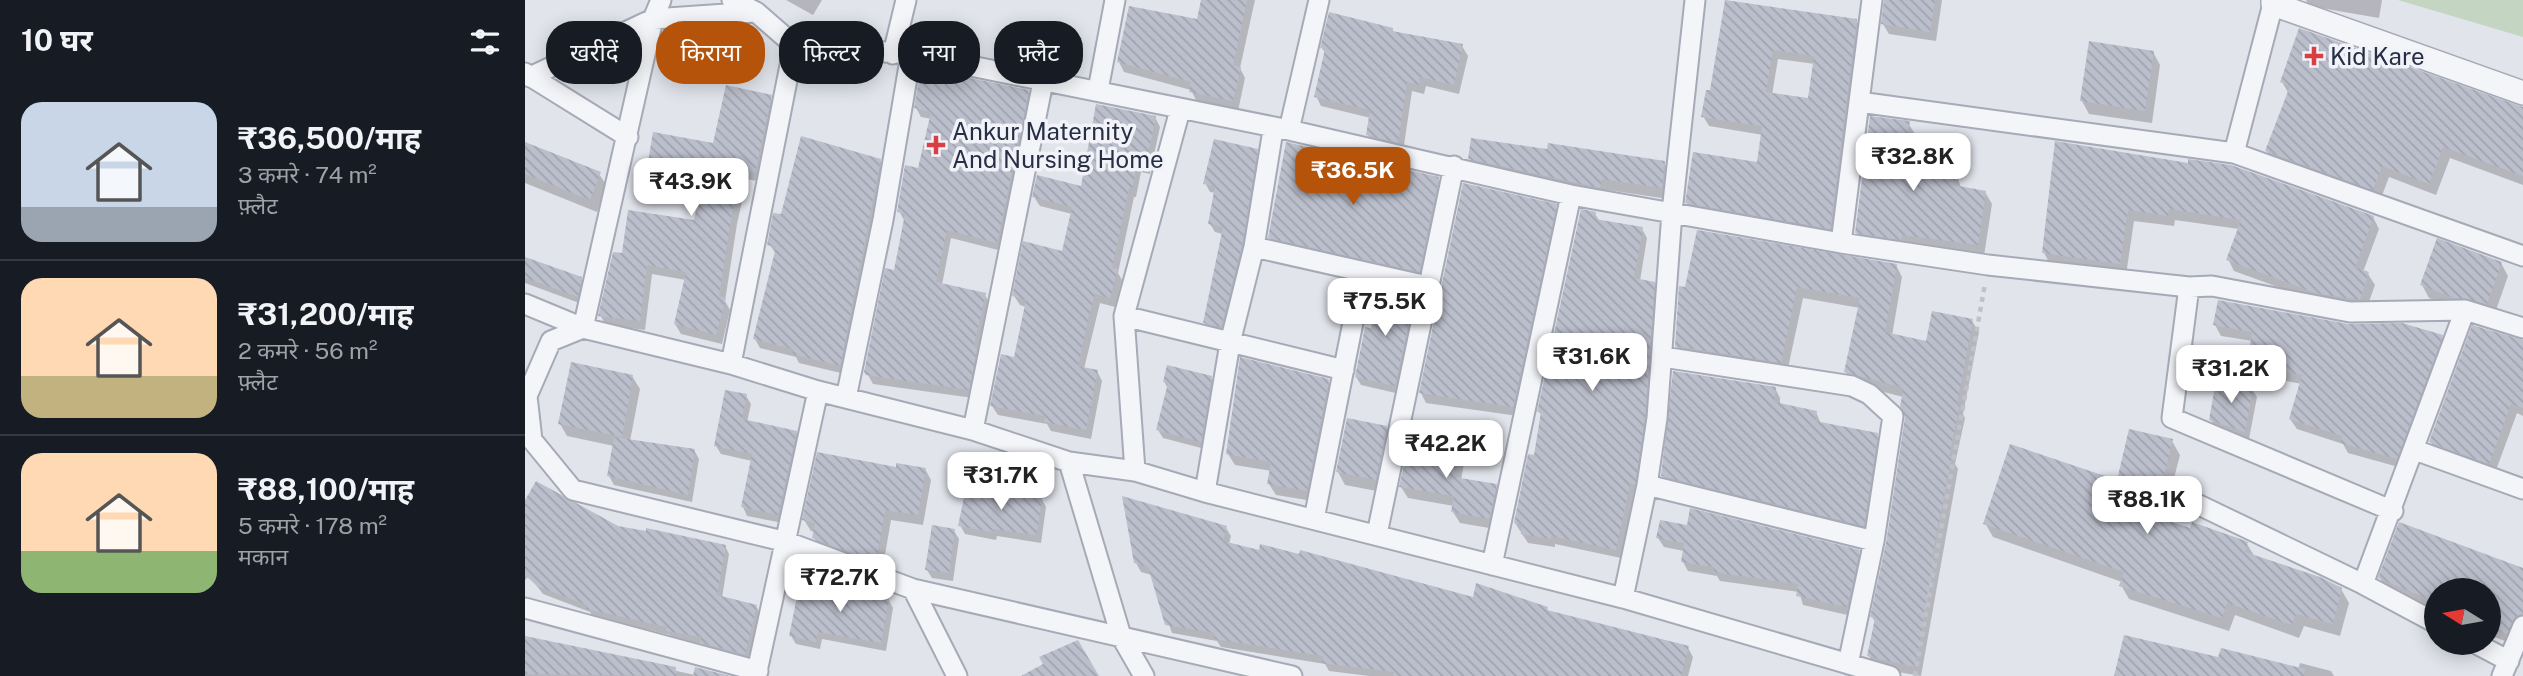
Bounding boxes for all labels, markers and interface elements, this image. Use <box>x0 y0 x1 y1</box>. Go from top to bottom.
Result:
chip: खरीदें <box>546 21 642 84</box>
chip: किराया <box>656 21 765 84</box>
chip: फ़िल्टर <box>779 21 884 84</box>
chip: नया <box>898 21 980 84</box>
chip: फ़्लैट <box>994 21 1083 84</box>
text: 10 घर <box>21 22 93 58</box>
icon: filters <box>466 23 504 61</box>
place label: Kid Kare <box>2330 42 2425 70</box>
marker: Kid Kare <box>2304 46 2324 66</box>
place label: Ankur Maternity And Nursing Home <box>952 117 1164 173</box>
text: ₹36,500/माह <box>238 120 421 156</box>
icon: home <box>77 130 161 214</box>
pin: ₹32.8K <box>1856 134 1970 193</box>
marker: Ankur Maternity And Nursing Home <box>926 135 946 155</box>
text: ₹32.8K <box>1872 142 1954 169</box>
pin: ₹36.5K <box>1296 148 1410 207</box>
text: ₹36.5K <box>1311 156 1395 183</box>
pin: ₹43.9K <box>634 158 748 218</box>
text: 3 कमरे · 74 m² <box>238 161 377 188</box>
text: ₹43.9K <box>649 167 733 194</box>
text: फ़्लैट <box>238 192 278 219</box>
pin: ₹75.5K <box>1328 278 1442 338</box>
text: ₹75.5K <box>1344 287 1426 314</box>
text: ₹31,200/माह <box>238 296 413 332</box>
icon: home <box>77 306 161 390</box>
pin: ₹31.6K <box>1535 334 1649 393</box>
text: 2 कमरे · 56 m² <box>238 337 377 364</box>
text: ₹31.6K <box>1553 342 1631 369</box>
pin: ₹31.2K <box>2174 346 2288 405</box>
text: ₹31.2K <box>2192 354 2270 381</box>
text: फ़्लैट <box>238 368 278 395</box>
pin: ₹42.2K <box>1389 420 1503 480</box>
text: ₹42.2K <box>1405 429 1487 456</box>
pin: ₹31.7K <box>944 452 1058 512</box>
text: ₹31.7K <box>963 461 1039 488</box>
text: ₹88,100/माह <box>238 471 414 507</box>
pin: ₹88.1K <box>2090 476 2204 536</box>
icon: home <box>77 481 161 565</box>
text: ₹88.1K <box>2108 485 2186 512</box>
text: 5 कमरे · 178 m² <box>238 512 387 539</box>
text: मकान <box>238 543 288 570</box>
pin: ₹72.7K <box>783 554 897 614</box>
text: ₹72.7K <box>800 563 880 590</box>
north arrow <box>2424 578 2501 654</box>
map controls <box>2424 578 2501 655</box>

